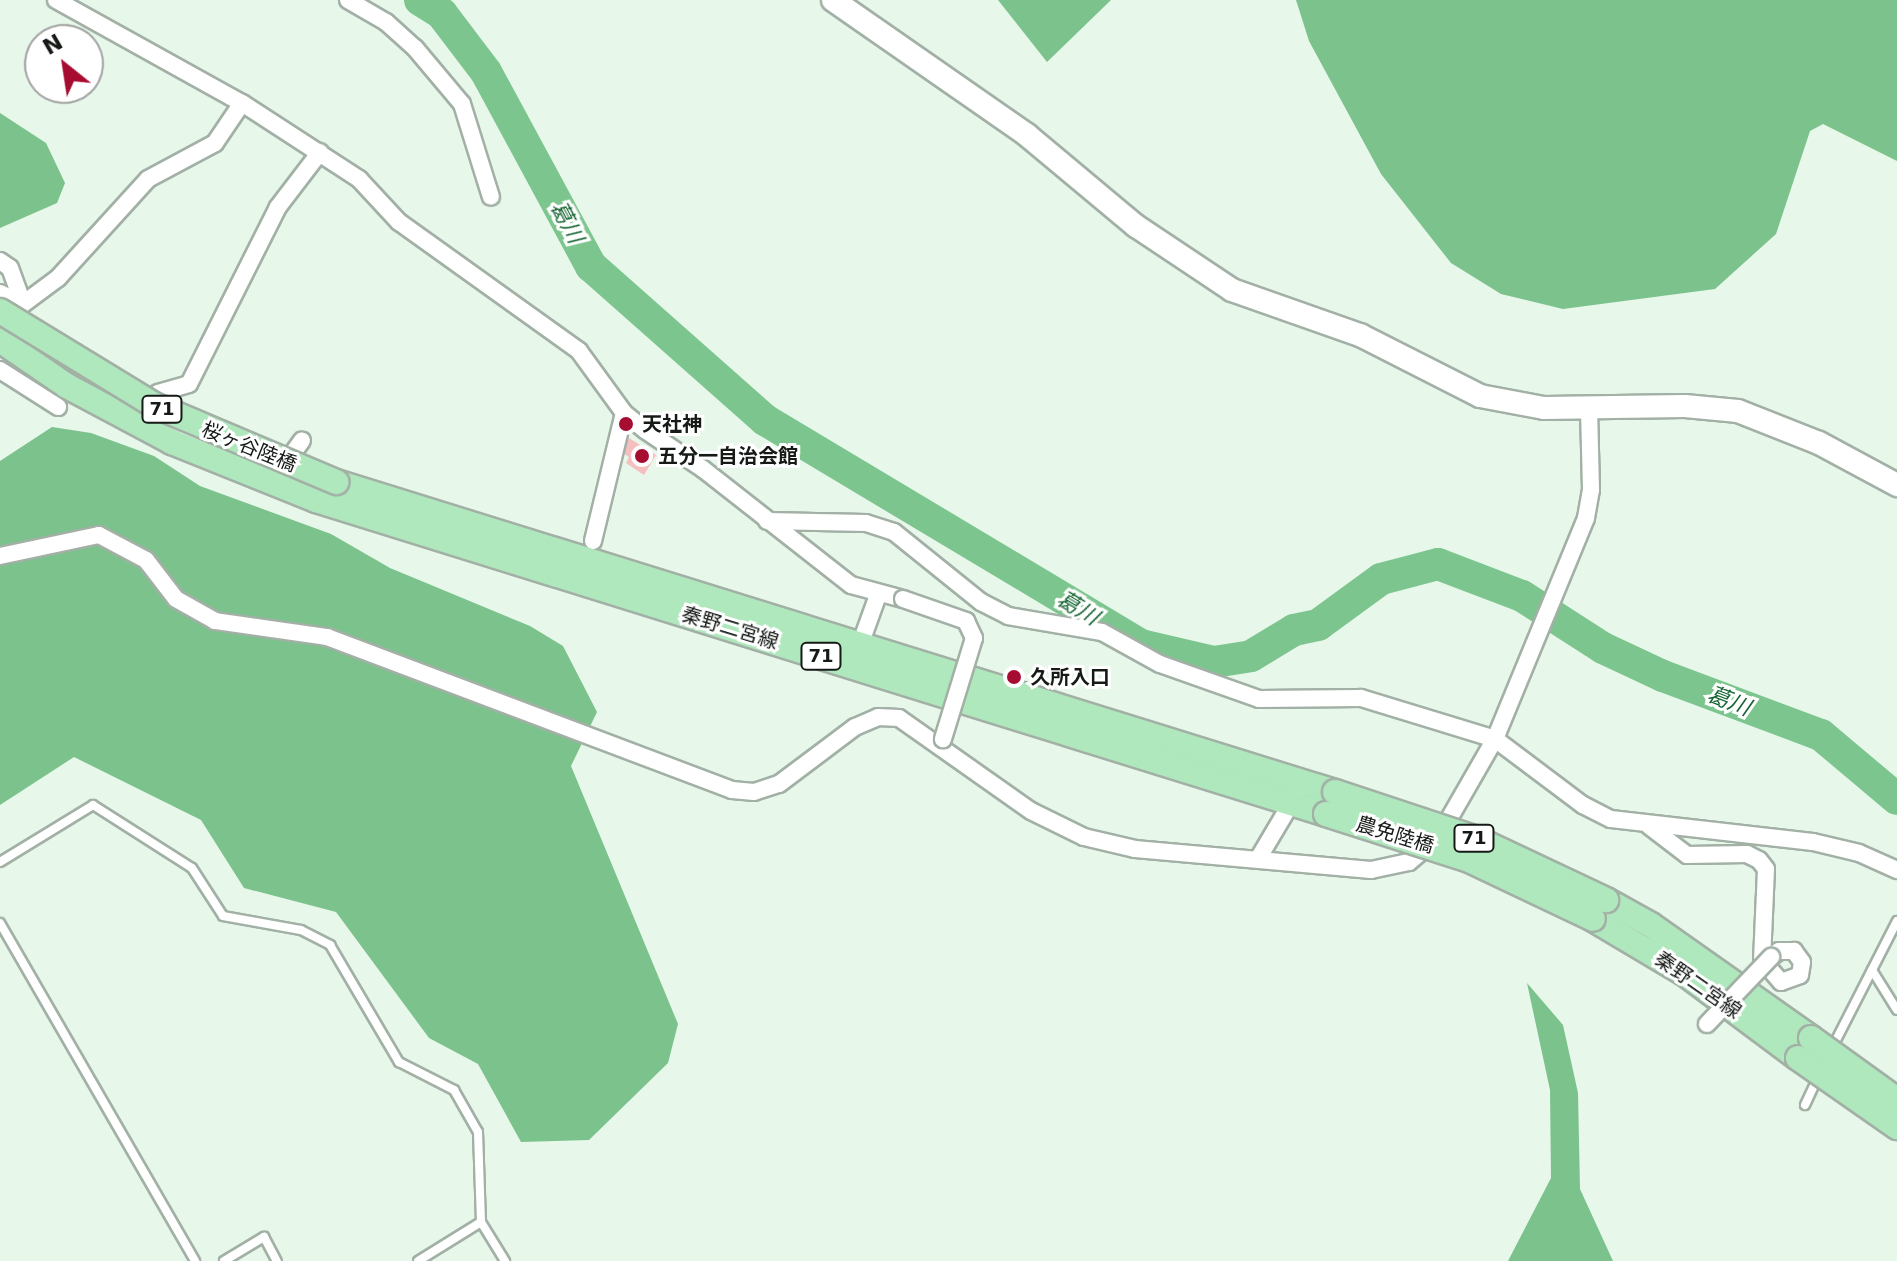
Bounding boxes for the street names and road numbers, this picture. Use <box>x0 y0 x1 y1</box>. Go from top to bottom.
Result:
road number: 71 <box>140 395 184 423</box>
street label: 桜ヶ谷陸橋 <box>198 417 300 477</box>
street label: 秦野二宮線 <box>679 602 781 654</box>
road number: 71 <box>799 642 843 670</box>
street label: 農免陸橋 <box>1353 812 1437 858</box>
road number: 71 <box>1452 824 1496 852</box>
street label: 秦野二宮線 <box>1650 946 1746 1024</box>

